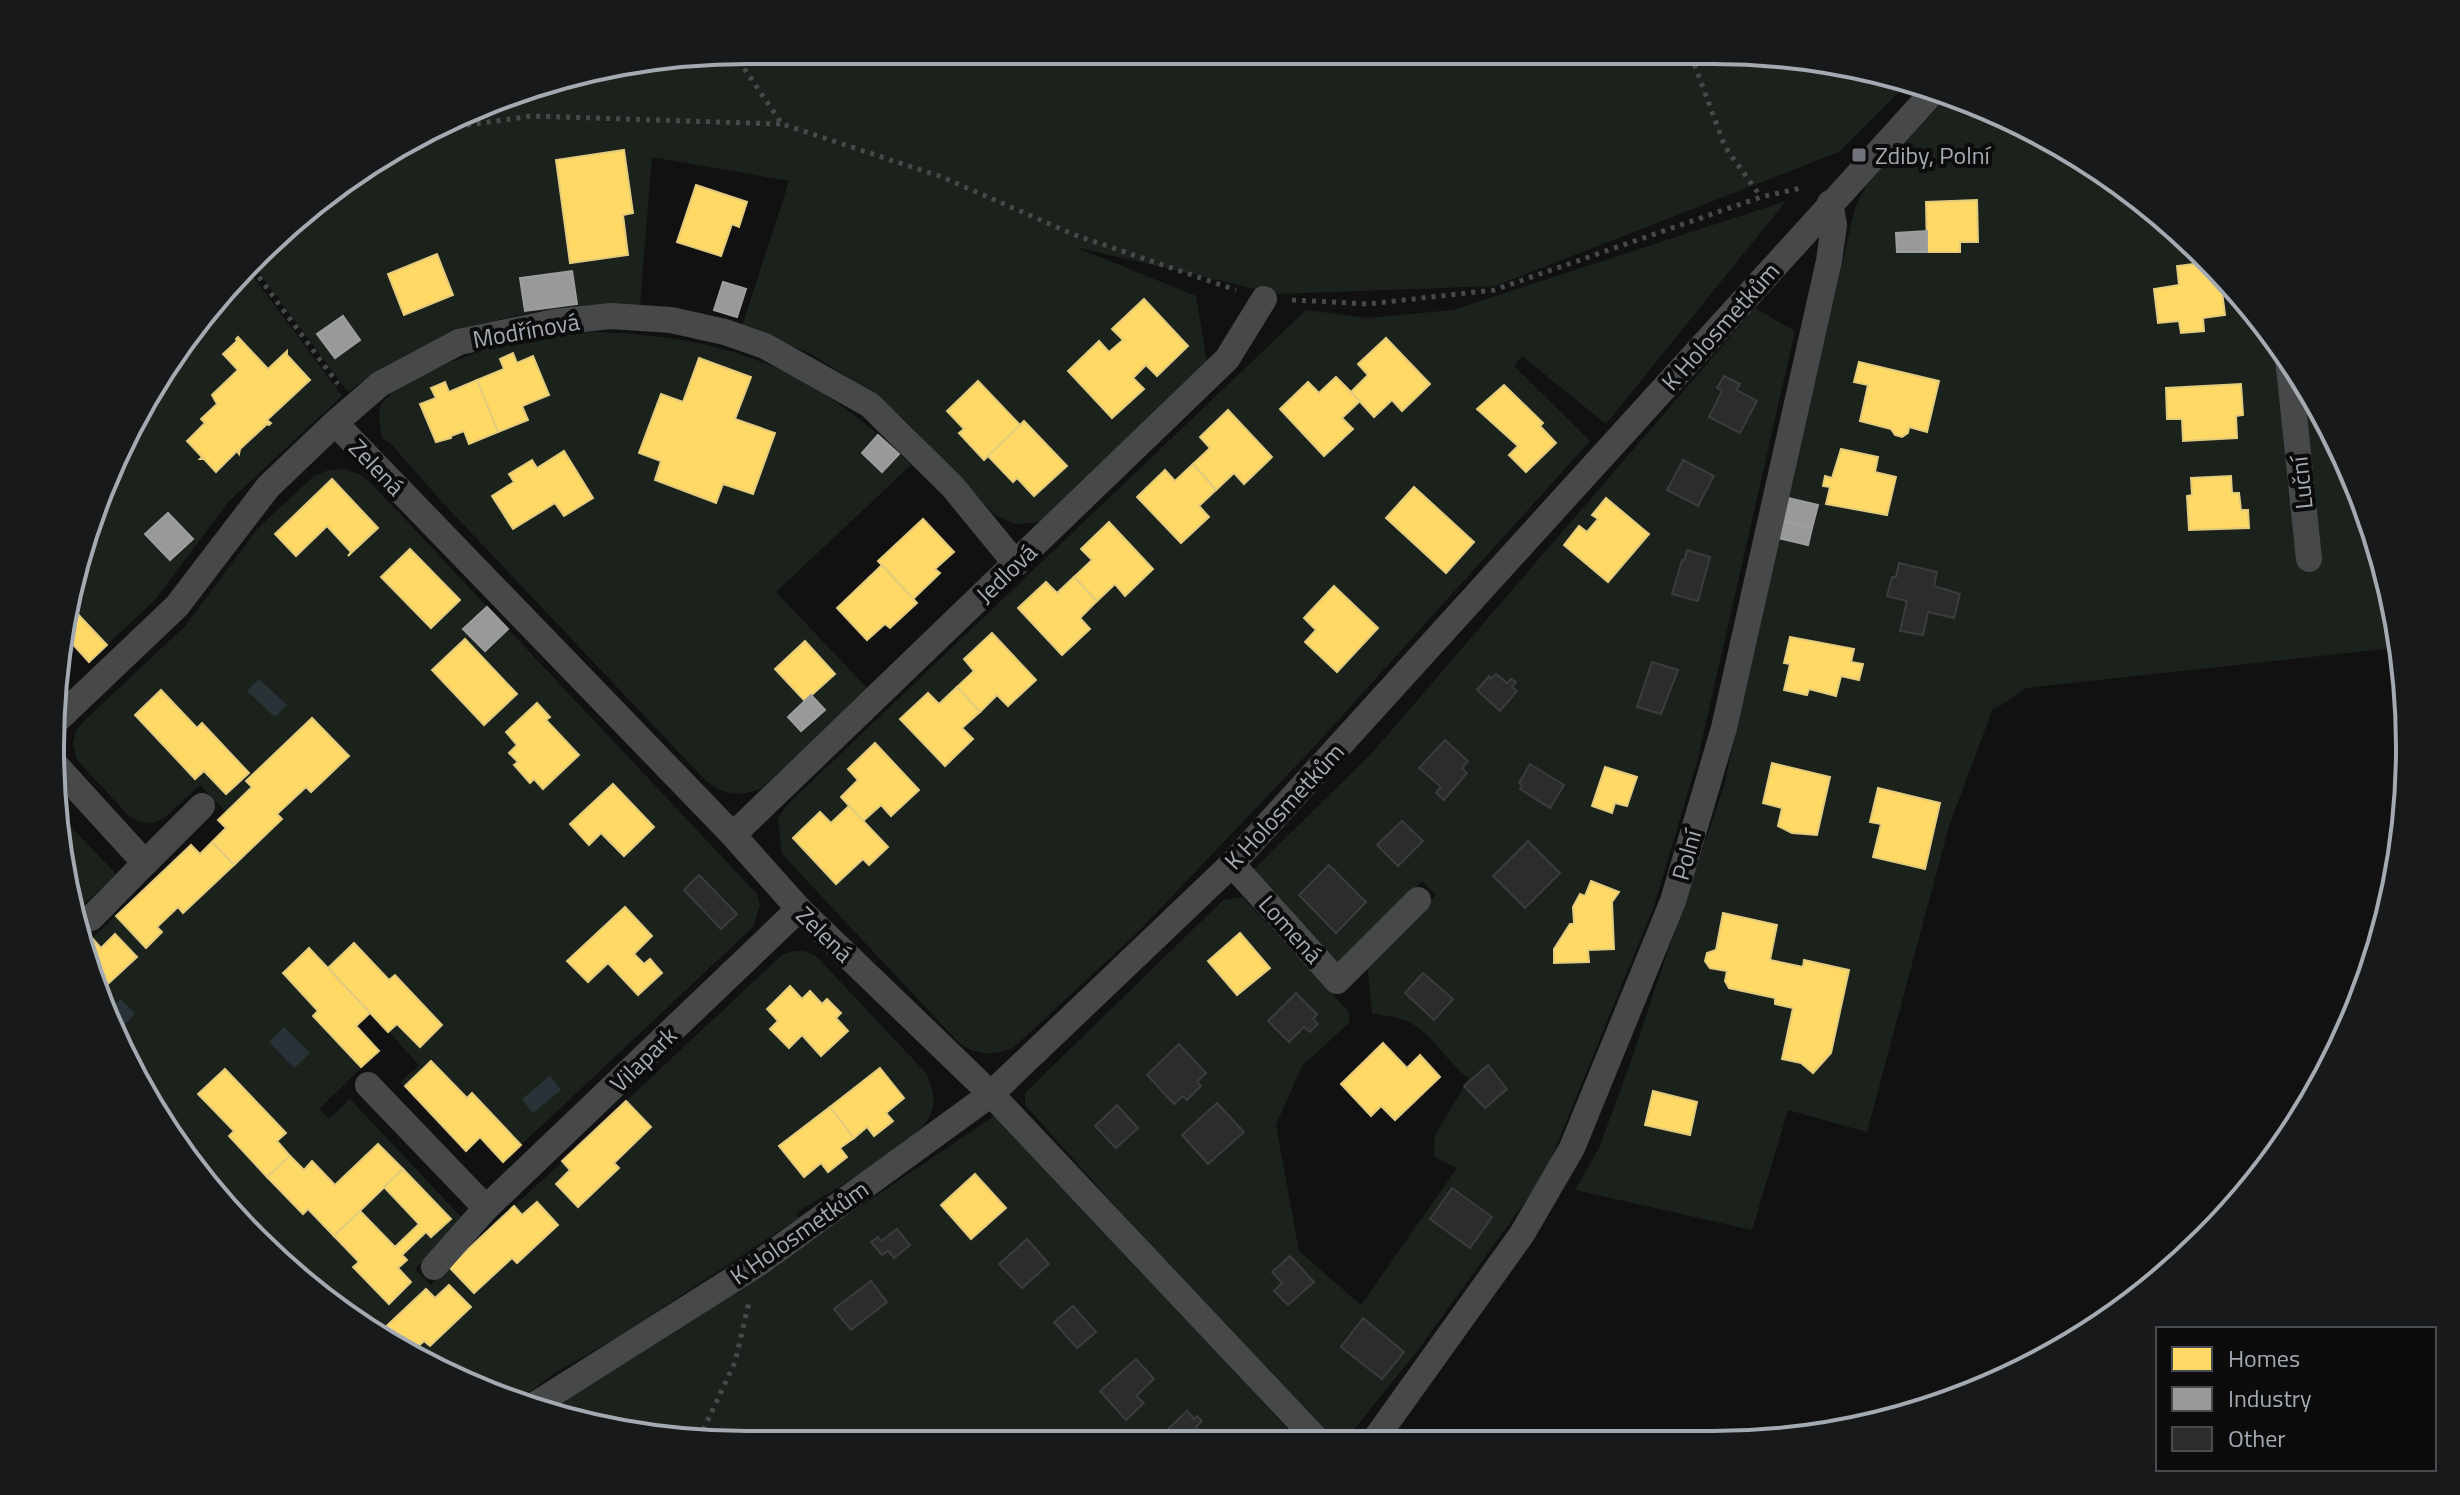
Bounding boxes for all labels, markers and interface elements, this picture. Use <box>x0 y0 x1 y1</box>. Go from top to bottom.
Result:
place label: Zdiby, Polní <box>1875 137 1992 173</box>
marker: Zdiby, Polní <box>1850 146 1868 164</box>
street label: K Holosmetkům <box>1652 254 1788 398</box>
street label: Modřínová <box>470 303 582 357</box>
street label: Zelená <box>341 430 413 504</box>
street label: Luční <box>2280 453 2322 511</box>
street label: Jedlová <box>967 535 1045 611</box>
street label: K Holosmetkům <box>1216 735 1352 877</box>
street label: Polní <box>1662 824 1711 884</box>
street label: Lomená <box>1250 887 1332 971</box>
street label: Zelená <box>788 898 862 970</box>
street label: Vilapark <box>601 1017 685 1100</box>
street label: K Holosmetkům <box>722 1171 876 1293</box>
legend <box>2156 1327 2436 1471</box>
text: Homes <box>2228 1340 2300 1376</box>
text: Industry <box>2228 1380 2312 1416</box>
text: Other <box>2228 1420 2286 1456</box>

